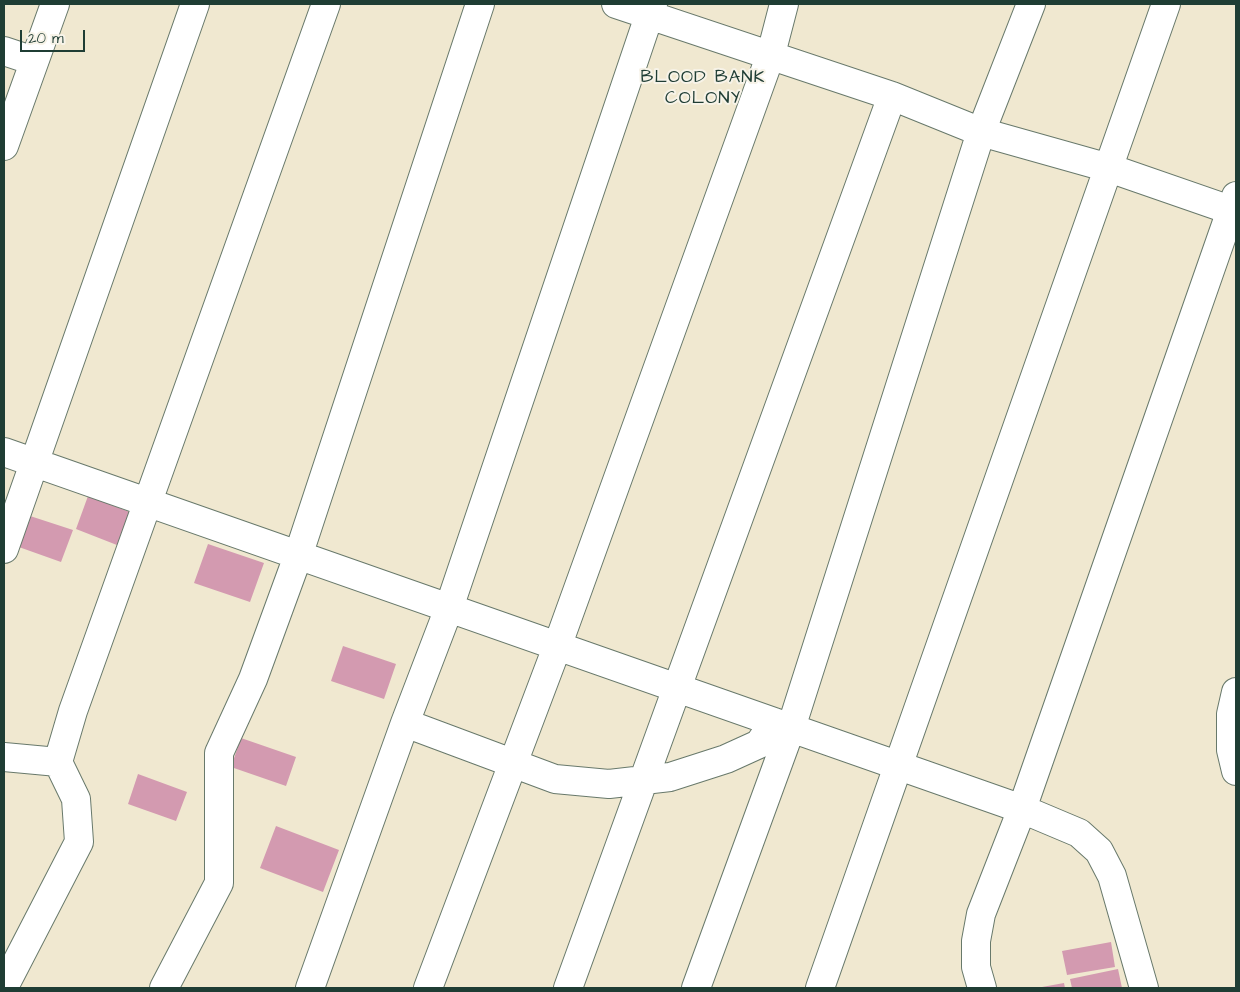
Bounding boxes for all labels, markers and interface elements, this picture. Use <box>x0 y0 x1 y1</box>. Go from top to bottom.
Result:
scale bar <box>22 20 88 52</box>
text: 20 m <box>28 28 64 49</box>
district label: BLOOD BANK COLONY <box>639 67 767 110</box>

